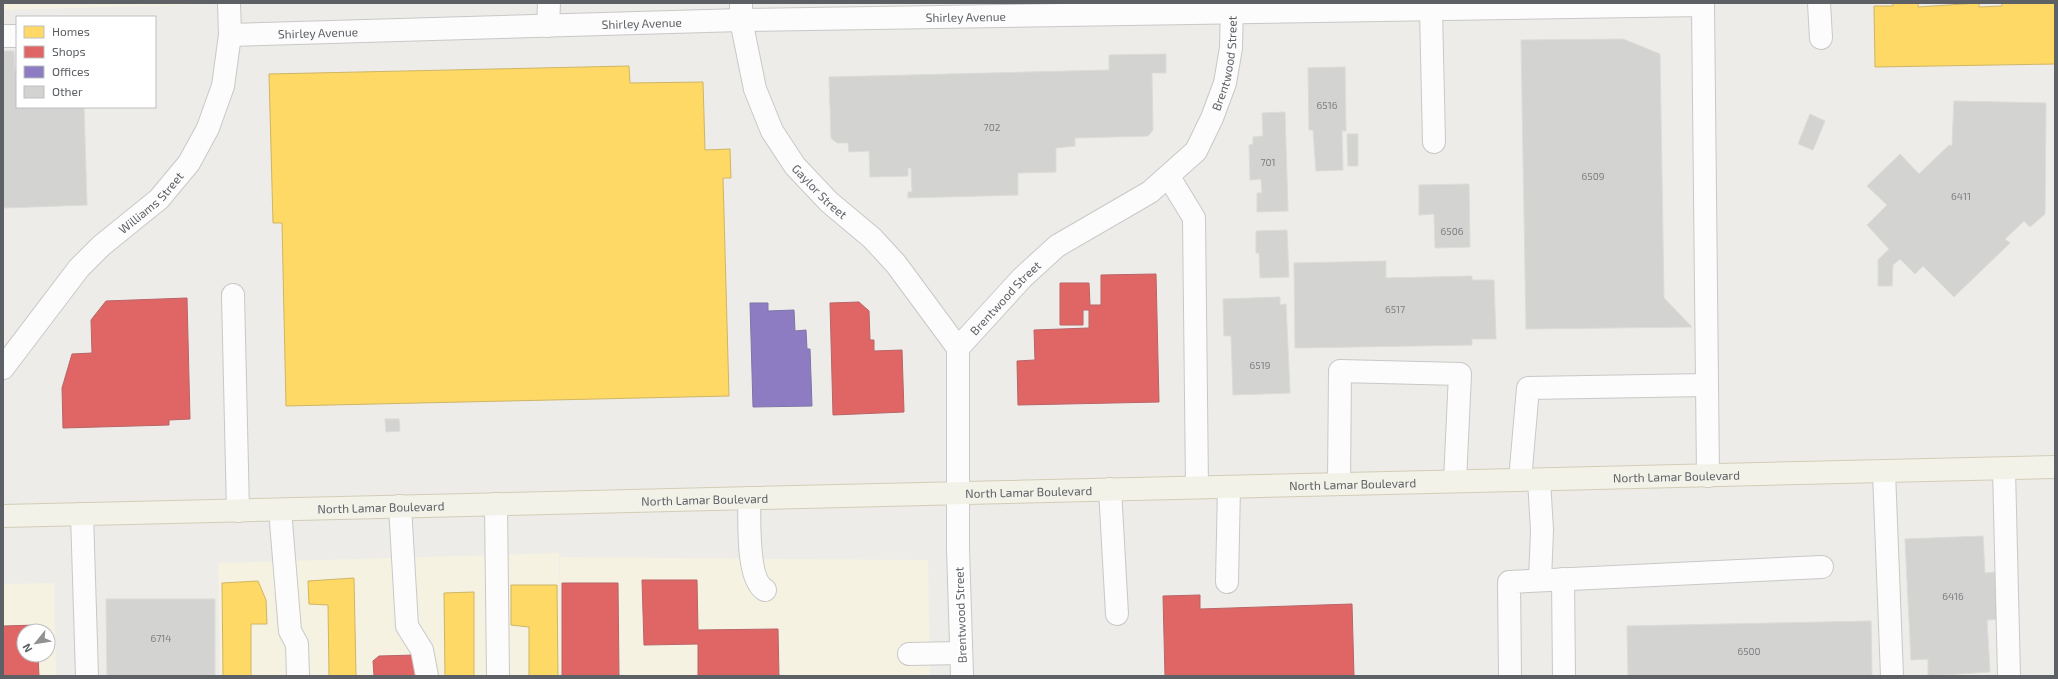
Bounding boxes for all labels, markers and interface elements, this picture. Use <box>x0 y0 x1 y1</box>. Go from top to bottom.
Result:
street label: Shirley Avenue <box>926 9 1006 24</box>
street label: Shirley Avenue <box>602 15 682 31</box>
street label: Brentwood Street <box>1208 15 1239 112</box>
legend <box>16 16 156 108</box>
text: Homes <box>52 24 90 38</box>
street label: Shirley Avenue <box>278 24 358 41</box>
text: Shops <box>52 44 86 58</box>
text: Offices <box>52 64 89 78</box>
text: Other <box>52 84 83 98</box>
house number: 6516 <box>1317 99 1338 111</box>
house number: 702 <box>984 121 1001 133</box>
house number: 701 <box>1260 156 1276 168</box>
street label: Gaylor Street <box>790 161 850 222</box>
street label: Williams Street <box>116 168 186 236</box>
house number: 6509 <box>1582 170 1605 182</box>
house number: 6411 <box>1951 190 1971 202</box>
house number: 6506 <box>1441 225 1464 237</box>
street label: Brentwood Street <box>967 257 1044 337</box>
house number: 6517 <box>1385 303 1405 315</box>
house number: 6519 <box>1250 359 1271 371</box>
street label: North Lamar Boulevard <box>1613 468 1740 485</box>
street label: North Lamar Boulevard <box>1289 475 1416 492</box>
street label: North Lamar Boulevard <box>965 483 1092 500</box>
street label: North Lamar Boulevard <box>641 491 769 508</box>
street label: North Lamar Boulevard <box>317 498 445 515</box>
street label: Brentwood Street <box>951 566 969 663</box>
house number: 6416 <box>1942 590 1964 602</box>
north arrow <box>16 623 56 663</box>
house number: 6714 <box>151 632 171 644</box>
text: N <box>19 642 35 655</box>
house number: 6500 <box>1737 645 1761 657</box>

